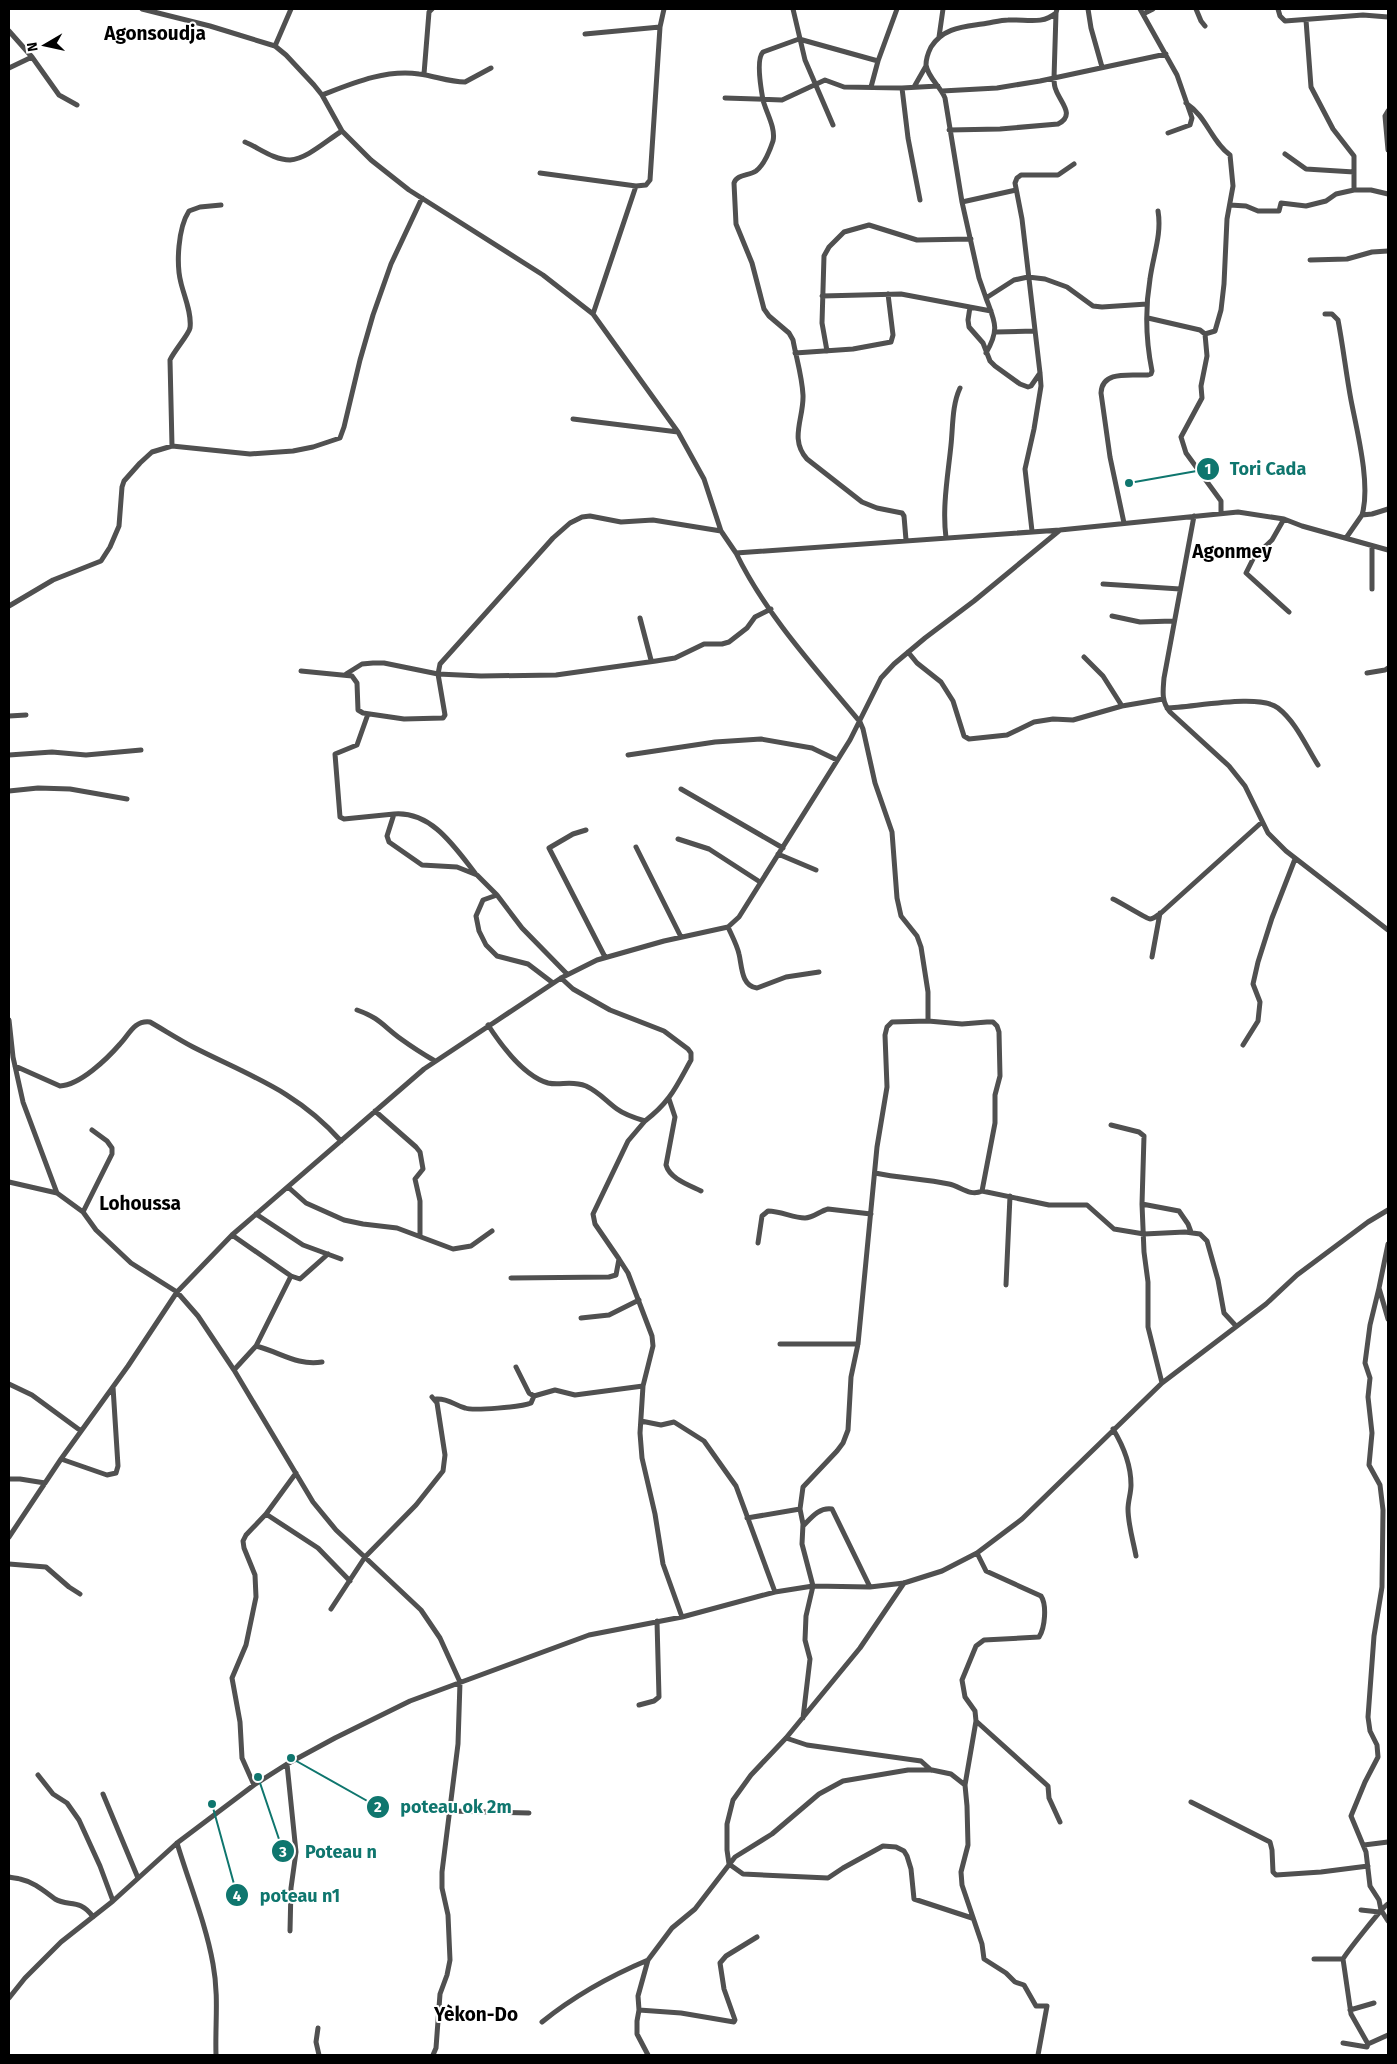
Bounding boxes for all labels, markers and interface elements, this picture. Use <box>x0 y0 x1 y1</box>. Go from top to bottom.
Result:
north arrow <box>20 20 70 70</box>
district label: Agonsoudja <box>103 22 206 45</box>
text: N <box>24 41 42 53</box>
callout: Tori Cada <box>1195 453 1317 486</box>
text: Tori Cada <box>1230 458 1306 480</box>
text: 1 <box>1205 460 1211 478</box>
district label: Agonmey <box>1191 540 1272 563</box>
district label: Lohoussa <box>99 1192 181 1215</box>
callout: poteau ok 2m <box>365 1790 521 1823</box>
text: poteau ok 2m <box>400 1796 512 1818</box>
text: 2 <box>374 1798 382 1816</box>
callout: Poteau n <box>270 1835 387 1868</box>
text: Poteau n <box>305 1841 377 1863</box>
text: 3 <box>278 1843 287 1861</box>
callout: poteau n1 <box>225 1879 350 1912</box>
text: poteau n1 <box>260 1885 340 1907</box>
text: 4 <box>233 1887 242 1905</box>
district label: Yèkon-Do <box>433 2003 518 2026</box>

